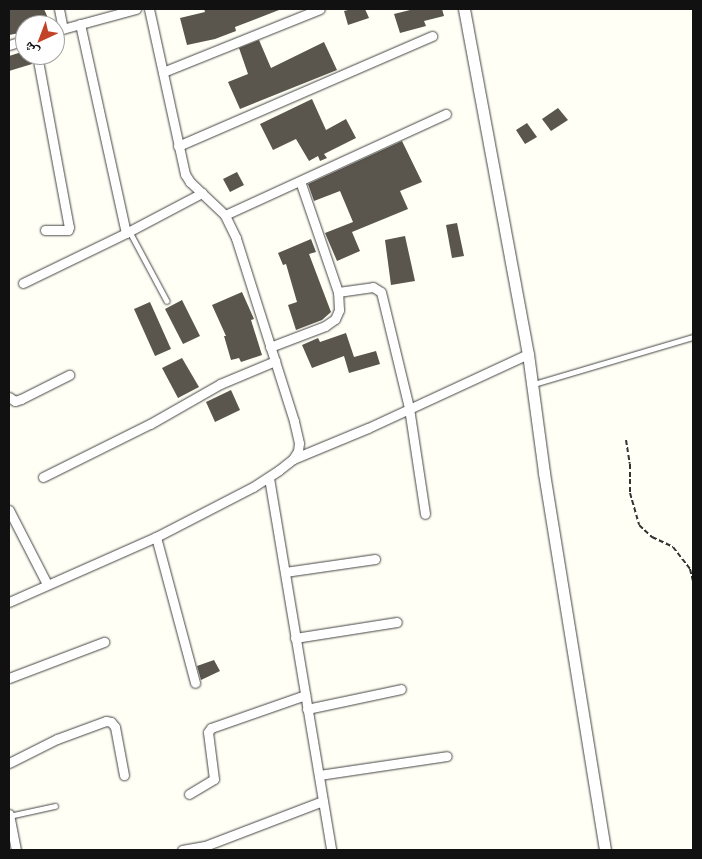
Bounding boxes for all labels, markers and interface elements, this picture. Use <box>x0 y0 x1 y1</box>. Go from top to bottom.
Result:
north arrow <box>15 15 65 65</box>
text: ش <box>18 38 43 63</box>

